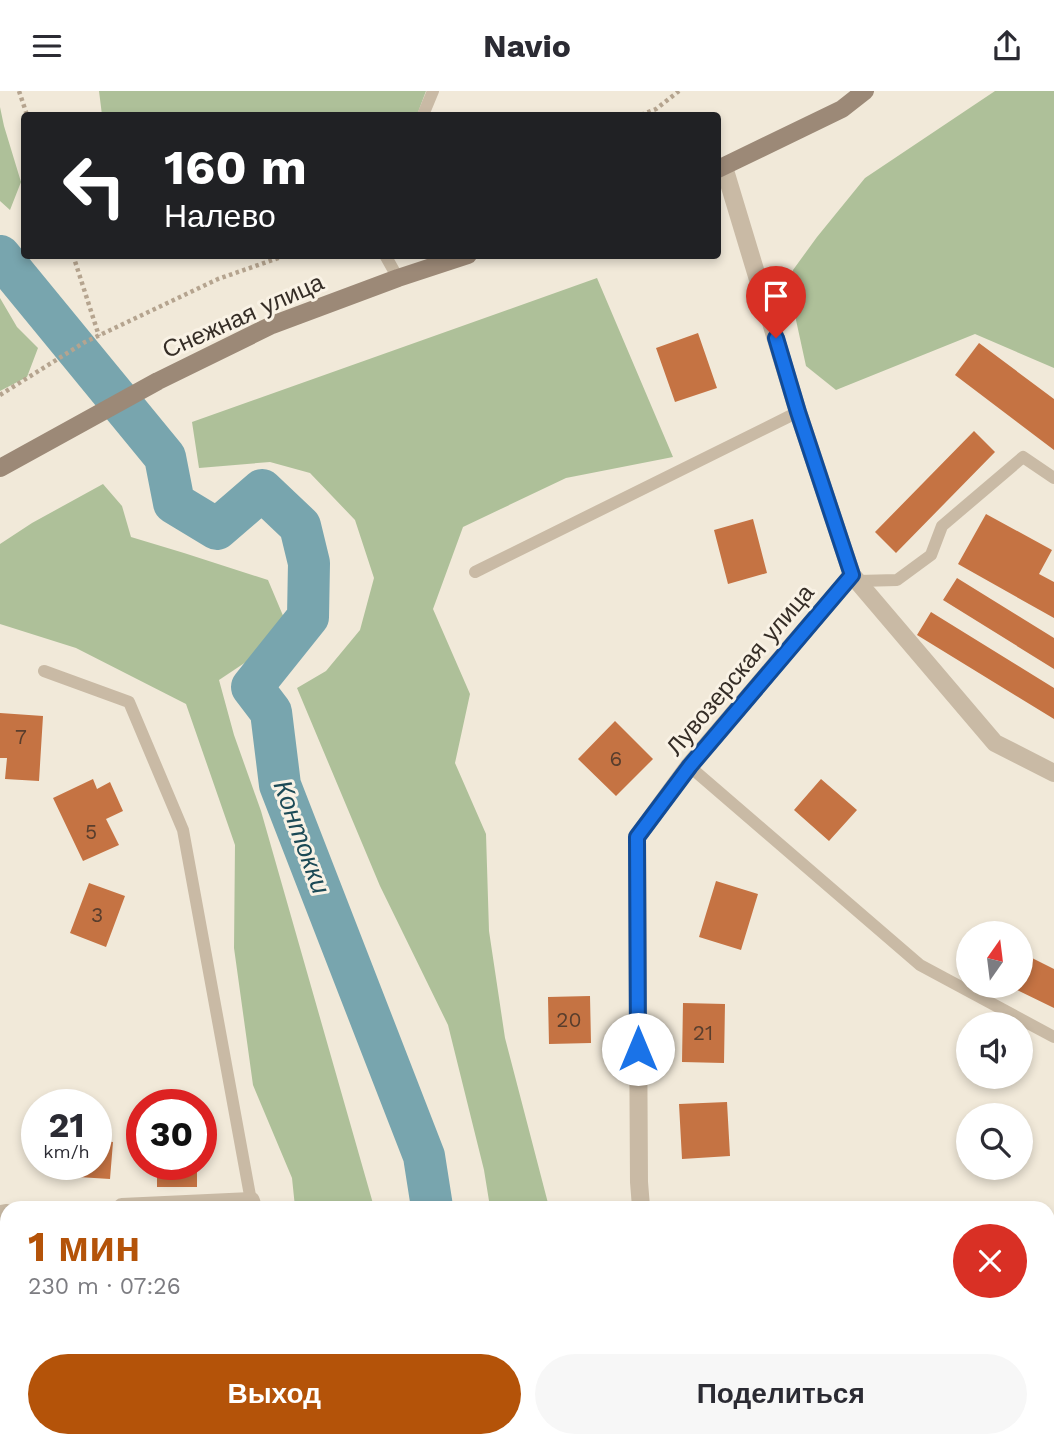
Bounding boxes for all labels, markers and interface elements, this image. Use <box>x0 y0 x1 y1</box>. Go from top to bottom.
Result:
icon: menu <box>28 27 66 65</box>
text: Navio <box>483 27 571 65</box>
icon: share <box>988 27 1026 65</box>
text: 160 m <box>164 138 307 196</box>
icon: left <box>49 140 140 231</box>
text: Налево <box>164 197 276 235</box>
pin <box>746 266 806 338</box>
street label: Снежная улица <box>158 268 329 364</box>
icon: arrive <box>757 277 795 315</box>
street label: Лувозерская улица <box>660 578 820 761</box>
house number: 7 <box>15 724 27 749</box>
house number: 6 <box>610 746 622 771</box>
water label: Контокки <box>268 776 336 898</box>
house number: 5 <box>85 819 97 844</box>
house number: 3 <box>91 902 103 927</box>
north arrow <box>956 921 1032 997</box>
map controls <box>956 921 1033 1180</box>
house number: 20 <box>556 1007 582 1032</box>
position arrow <box>601 1012 675 1086</box>
button: sound <box>956 1012 1033 1089</box>
house number: 21 <box>693 1020 713 1045</box>
speed limit sign: 30 <box>126 1089 217 1180</box>
button: search <box>956 1103 1033 1180</box>
text: 21 <box>49 1104 84 1146</box>
text: km/h <box>43 1141 90 1162</box>
text: 1 мин <box>28 1222 140 1271</box>
button: close <box>953 1224 1027 1298</box>
text: 230 m · 07:26 <box>28 1273 181 1300</box>
button: Выход <box>28 1354 521 1434</box>
button: Поделиться <box>535 1354 1027 1434</box>

